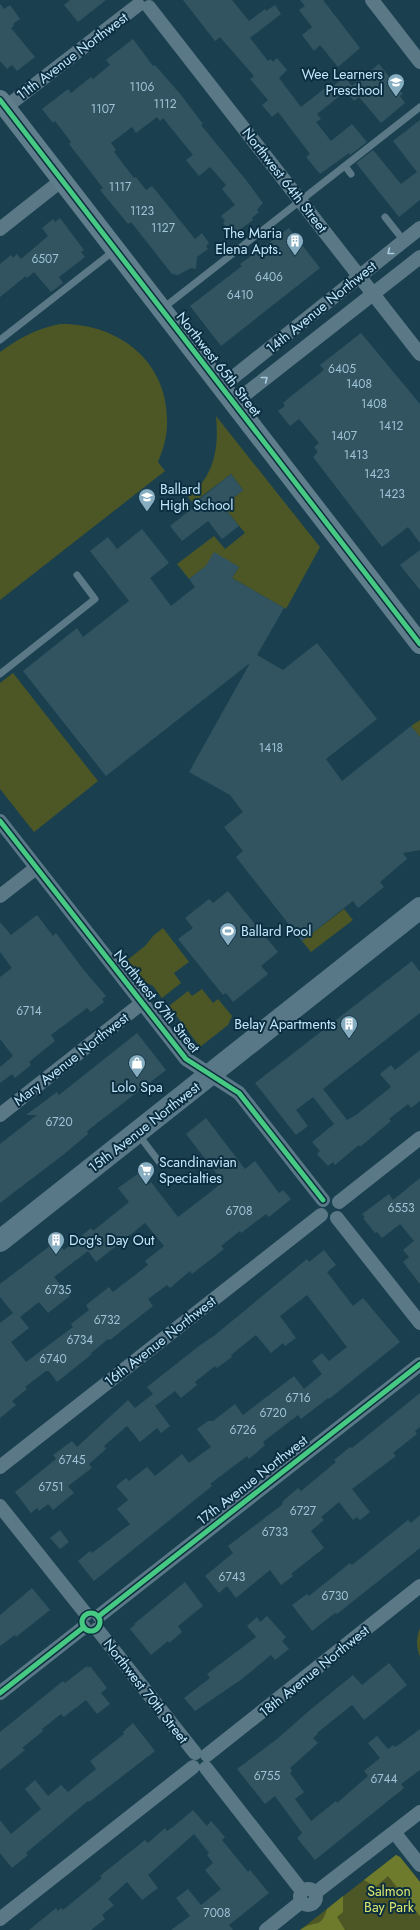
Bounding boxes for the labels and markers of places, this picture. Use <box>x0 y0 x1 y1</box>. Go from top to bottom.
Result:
place label: Wee Learners Preschool <box>302 64 383 100</box>
school or university icon: Wee Learners Preschool <box>386 72 406 97</box>
place label: The Maria Elena Apts. <box>215 223 282 259</box>
building icon: The Maria Elena Apts. <box>285 231 305 256</box>
place label: Ballard High School <box>160 479 233 515</box>
school or university icon: Ballard High School <box>137 487 157 512</box>
sports icon: Ballard Pool <box>218 921 238 946</box>
place label: Ballard Pool <box>241 921 311 941</box>
place label: Belay Apartments <box>234 1014 336 1034</box>
building icon: Belay Apartments <box>339 1014 359 1039</box>
shop icon: Lolo Spa <box>127 1053 147 1078</box>
place label: Lolo Spa <box>111 1077 163 1097</box>
place label: Scandinavian Specialties <box>159 1152 237 1188</box>
supermarket icon: Scandinavian Specialties <box>136 1160 156 1185</box>
building icon: Dog's Day Out <box>46 1230 66 1255</box>
place label: Dog's Day Out <box>69 1230 155 1250</box>

